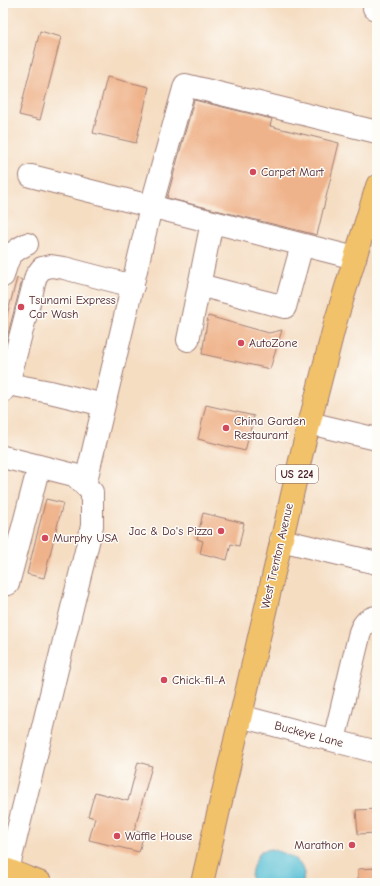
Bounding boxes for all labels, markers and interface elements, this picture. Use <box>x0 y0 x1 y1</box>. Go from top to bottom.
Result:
place label: Carpet Mart <box>261 165 324 179</box>
marker: Carpet Mart <box>248 167 258 177</box>
place label: Tsunami Express Car Wash <box>29 293 116 321</box>
marker: Tsunami Express Car Wash <box>16 302 26 312</box>
place label: AutoZone <box>249 336 298 350</box>
marker: AutoZone <box>236 338 246 348</box>
place label: China Garden Restaurant <box>234 414 306 442</box>
marker: China Garden Restaurant <box>221 423 231 433</box>
road number: US 224 <box>276 465 318 483</box>
street label: West Trenton Avenue <box>258 502 296 610</box>
place label: Jac & Do's Pizza <box>129 524 213 538</box>
marker: Jac & Do's Pizza <box>216 526 226 536</box>
place label: Murphy USA <box>53 531 118 545</box>
marker: Murphy USA <box>40 533 50 543</box>
place label: Chick-fil-A <box>172 673 225 687</box>
marker: Chick-fil-A <box>159 675 169 685</box>
street label: Buckeye Lane <box>273 718 345 750</box>
place label: Waffle House <box>125 829 192 843</box>
marker: Waffle House <box>112 831 122 841</box>
place label: Marathon <box>294 838 344 852</box>
marker: Marathon <box>347 840 357 850</box>

